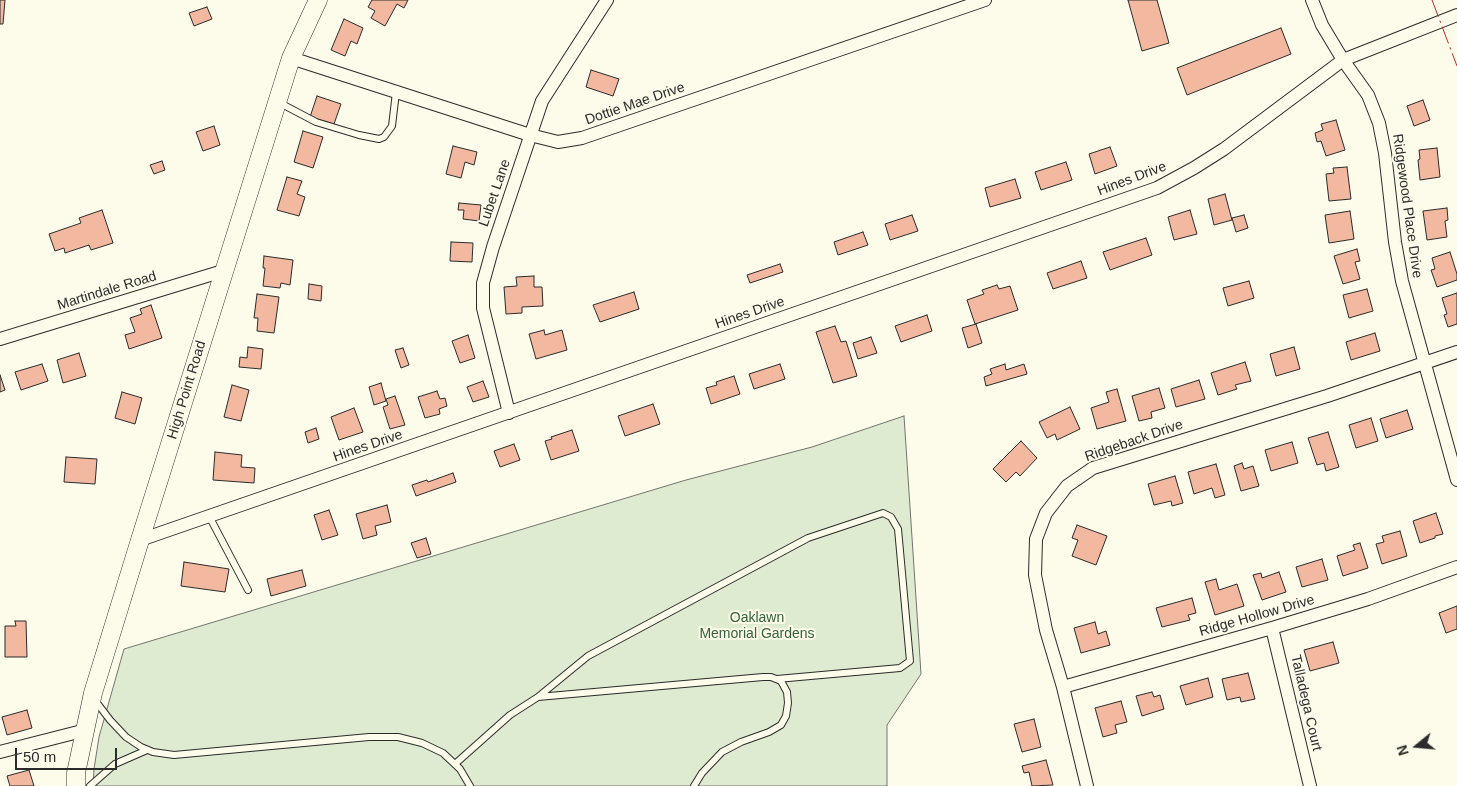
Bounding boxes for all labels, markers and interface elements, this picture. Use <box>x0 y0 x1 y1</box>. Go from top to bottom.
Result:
street label: Dottie Mae Drive <box>583 79 687 129</box>
street label: Ridgewood Place Drive <box>1389 133 1425 279</box>
street label: Lubet Lane <box>476 157 514 229</box>
street label: Hines Drive <box>1095 158 1169 200</box>
street label: Martindale Road <box>55 268 159 314</box>
street label: Hines Drive <box>713 293 787 333</box>
street label: High Point Road <box>164 339 210 441</box>
street label: Ridgeback Drive <box>1083 416 1185 466</box>
street label: Hines Drive <box>331 426 405 466</box>
street label: Ridge Hollow Drive <box>1197 592 1317 640</box>
park label: Oaklawn Memorial Gardens <box>699 610 815 642</box>
street label: Talladega Court <box>1287 653 1325 753</box>
north arrow <box>1392 721 1442 771</box>
scale bar <box>18 738 120 770</box>
text: N <box>1394 743 1412 758</box>
text: 50 m <box>23 748 56 765</box>

